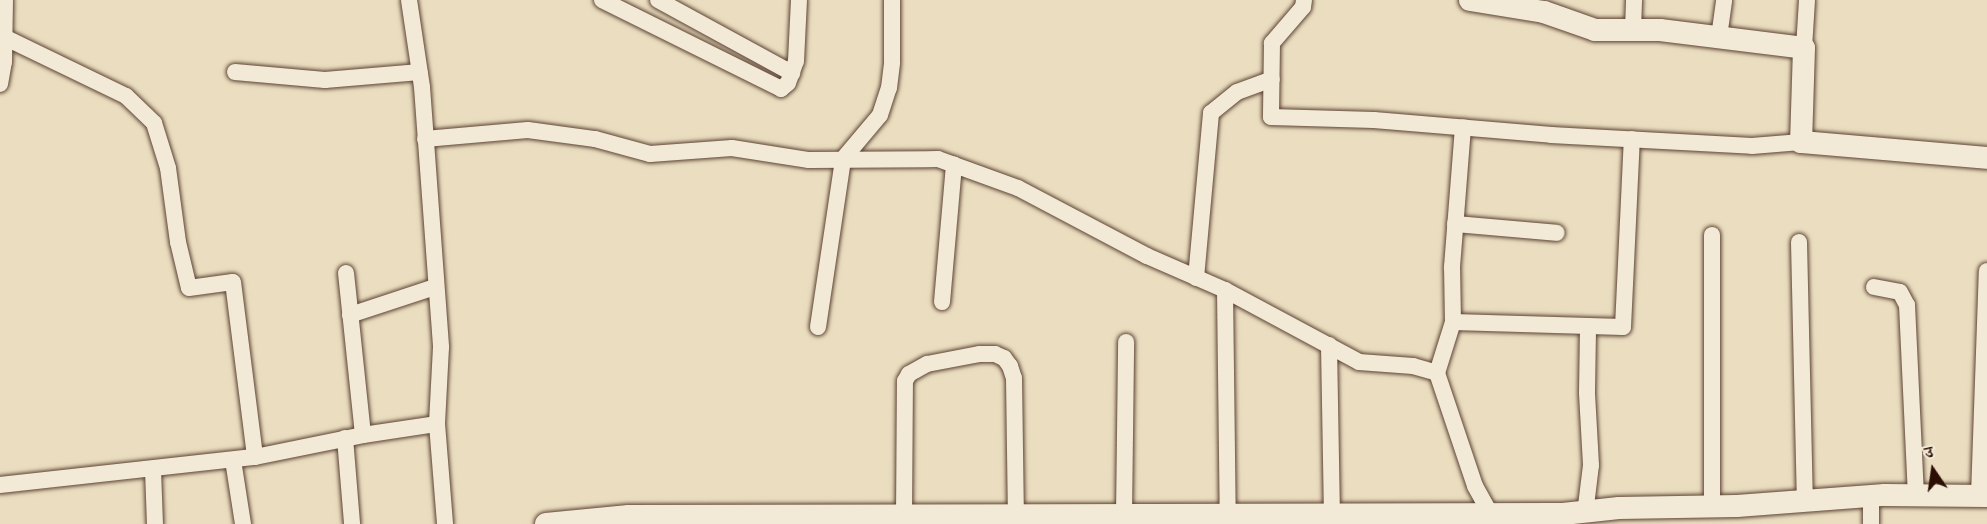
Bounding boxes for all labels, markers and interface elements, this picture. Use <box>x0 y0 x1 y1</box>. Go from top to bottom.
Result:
north arrow <box>1903 440 1963 500</box>
text: उ <box>1923 441 1935 464</box>

